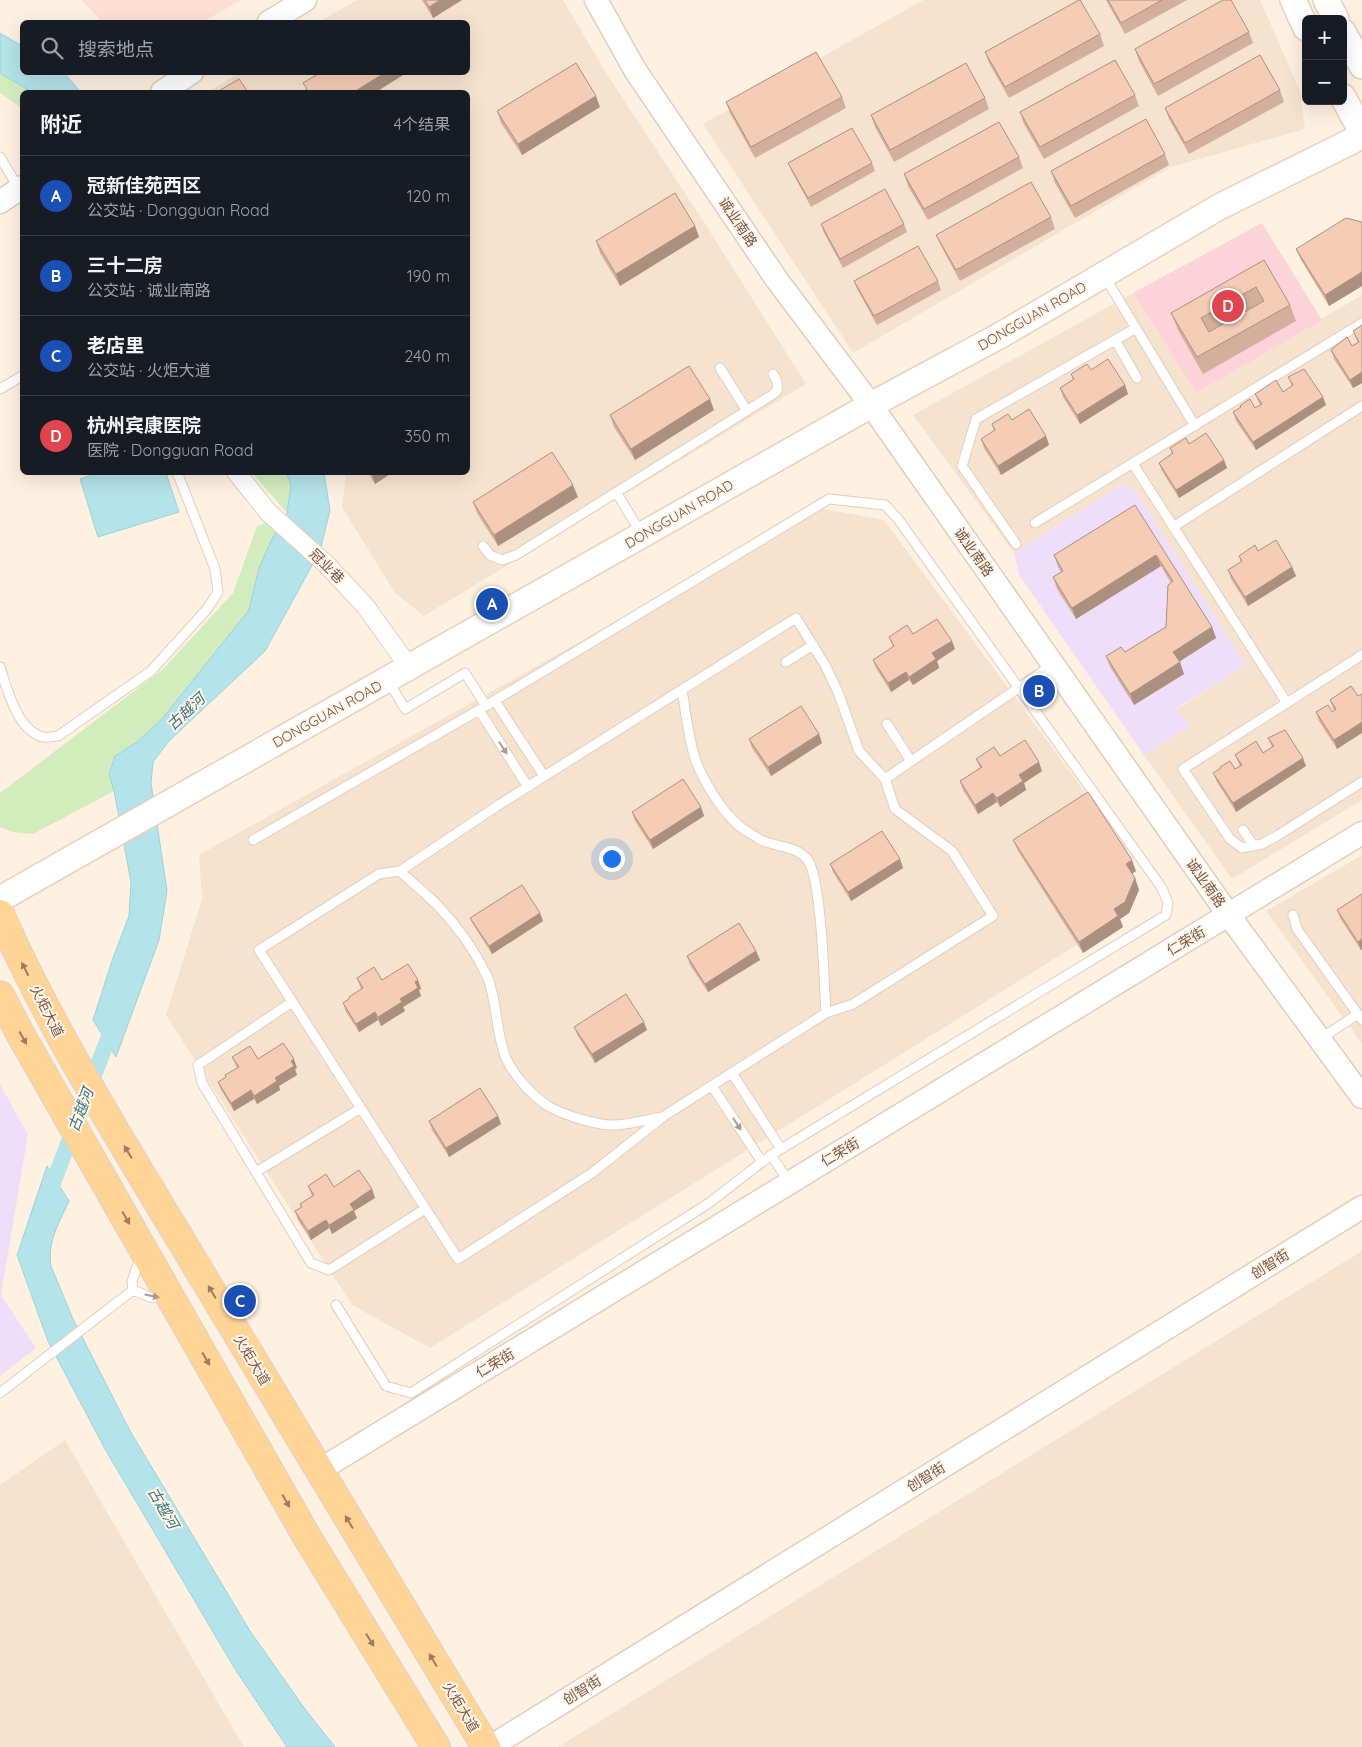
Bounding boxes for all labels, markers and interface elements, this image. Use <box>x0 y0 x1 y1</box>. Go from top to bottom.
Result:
map controls <box>1302 15 1347 105</box>
button: + <box>1302 15 1347 60</box>
search box <box>20 20 470 75</box>
icon: search <box>38 34 66 62</box>
text: 搜索地点 <box>78 37 154 61</box>
button: − <box>1302 60 1347 105</box>
text: 附近 <box>40 111 82 137</box>
text: 4个结果 <box>394 114 450 134</box>
text: 冠新佳苑西区 <box>87 173 201 197</box>
text: A <box>51 186 61 206</box>
text: 120 m <box>407 186 450 206</box>
street label: 诚业南路 <box>715 194 761 250</box>
text: 公交站 · Dongguan Road <box>87 200 269 220</box>
text: 三十二房 <box>87 253 163 277</box>
text: B <box>51 266 61 286</box>
text: 190 m <box>407 266 450 286</box>
street label: DONGGUAN ROAD <box>975 278 1089 354</box>
text: 公交站 · 诚业南路 <box>87 280 211 300</box>
pin: D <box>1212 287 1244 325</box>
text: 老店里 <box>87 333 144 357</box>
text: C <box>51 346 61 366</box>
text: 240 m <box>404 346 450 366</box>
text: 公交站 · 火炬大道 <box>87 360 211 380</box>
text: 杭州宾康医院 <box>87 413 201 437</box>
text: D <box>50 426 62 446</box>
text: 350 m <box>404 426 450 446</box>
text: 医院 · Dongguan Road <box>87 440 253 460</box>
street label: DONGGUAN ROAD <box>622 476 736 552</box>
street label: 诚业南路 <box>951 524 997 580</box>
street label: 冠业巷 <box>306 545 348 587</box>
pin: A <box>476 585 508 623</box>
pin: B <box>1023 672 1055 710</box>
street label: DONGGUAN ROAD <box>269 676 385 752</box>
water label: 古越河 <box>163 687 211 734</box>
one-way arrow <box>498 742 508 755</box>
your location <box>599 846 625 872</box>
street label: 诚业南路 <box>1183 855 1229 911</box>
street label: 仁荣街 <box>1163 922 1209 960</box>
one-way arrow <box>21 962 29 976</box>
street label: 火炬大道 <box>26 982 68 1040</box>
one-way arrow <box>18 1031 27 1045</box>
water label: 古越河 <box>64 1083 99 1134</box>
one-way arrow <box>732 1117 742 1131</box>
street label: 仁荣街 <box>817 1133 863 1171</box>
one-way arrow <box>124 1146 133 1159</box>
one-way arrow <box>122 1211 130 1225</box>
street label: 创智街 <box>1247 1245 1293 1283</box>
pin: C <box>224 1282 256 1320</box>
one-way arrow <box>207 1285 216 1299</box>
one-way arrow <box>144 1292 159 1300</box>
street label: 火炬大道 <box>230 1331 274 1389</box>
street label: 仁荣街 <box>472 1344 518 1382</box>
one-way arrow <box>202 1352 210 1367</box>
street label: 创智街 <box>903 1458 949 1496</box>
water label: 古越河 <box>144 1484 184 1535</box>
one-way arrow <box>282 1494 291 1507</box>
one-way arrow <box>344 1515 353 1528</box>
one-way arrow <box>366 1633 375 1646</box>
one-way arrow <box>429 1654 438 1667</box>
street label: 创智街 <box>559 1671 605 1709</box>
street label: 火炬大道 <box>439 1678 483 1736</box>

